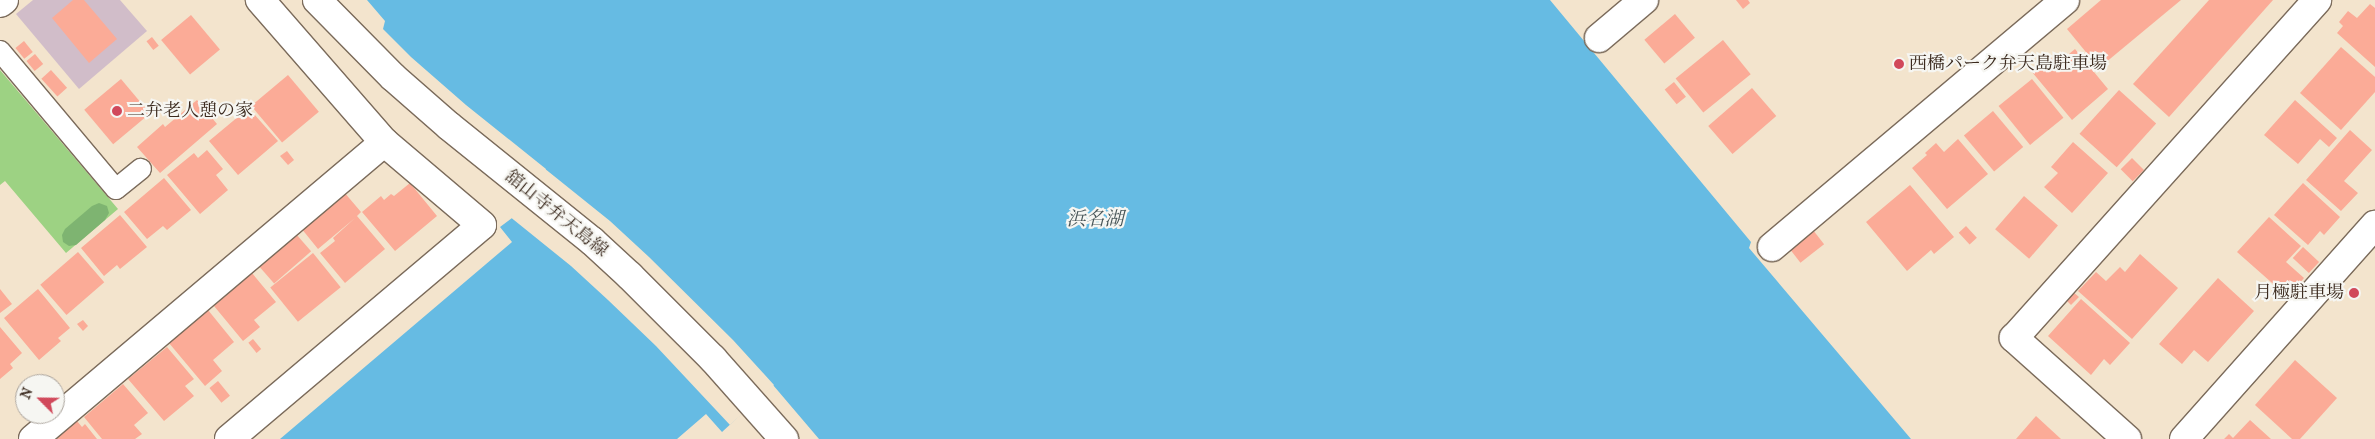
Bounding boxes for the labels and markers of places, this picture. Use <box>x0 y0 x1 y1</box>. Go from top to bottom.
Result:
place label: 西橋パーク弁天島駐車場 <box>1909 53 2107 75</box>
marker: 西橋パーク弁天島駐車場 <box>1893 58 1905 70</box>
place label: 二弁老人憩の家 <box>127 100 253 122</box>
marker: 二弁老人憩の家 <box>111 105 123 117</box>
place label: 月極駐車場 <box>2254 282 2344 304</box>
marker: 月極駐車場 <box>2348 287 2360 299</box>

